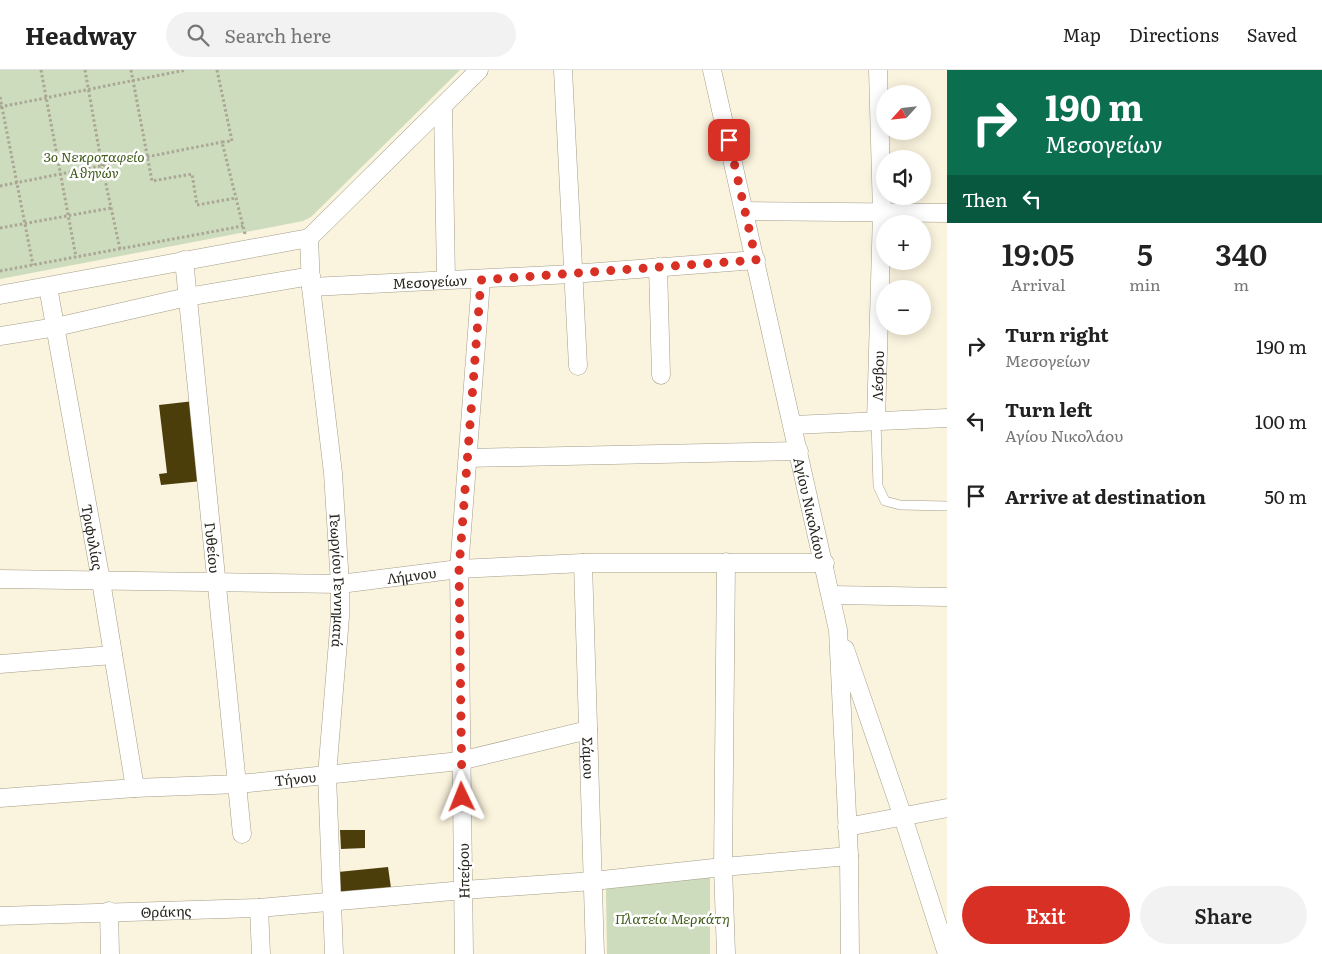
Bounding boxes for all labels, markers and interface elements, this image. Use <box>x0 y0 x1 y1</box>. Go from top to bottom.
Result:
search box <box>166 12 516 57</box>
text: Headway <box>25 17 136 52</box>
icon: search <box>184 21 212 49</box>
text: Search here <box>224 21 331 49</box>
text: Map <box>1063 21 1101 48</box>
text: Directions <box>1129 21 1219 48</box>
text: Saved <box>1247 21 1297 48</box>
text: 190 m <box>1045 80 1143 132</box>
north arrow <box>876 85 931 140</box>
map controls <box>876 85 931 335</box>
icon: right <box>962 90 1027 155</box>
pin <box>708 119 750 161</box>
icon: arrive <box>715 126 743 154</box>
text: Μεσογείων <box>1045 127 1163 160</box>
park label: 3ο Νεκροταφείο Αθηνών <box>43 146 145 182</box>
button: sound <box>876 150 931 205</box>
text: Then <box>962 185 1008 213</box>
icon: left <box>1018 185 1046 213</box>
button: + <box>876 215 931 270</box>
text: 19:05 <box>1002 231 1074 275</box>
text: 5 <box>1137 231 1153 275</box>
text: 340 <box>1215 231 1267 275</box>
street label: Μεσογείων <box>392 269 468 293</box>
text: Arrival <box>1011 272 1065 296</box>
text: min <box>1129 272 1161 296</box>
text: m <box>1234 272 1249 296</box>
button: − <box>876 280 931 335</box>
text: Turn right <box>1005 320 1109 348</box>
icon: right <box>962 332 990 360</box>
text: 190 m <box>1256 332 1307 360</box>
text: Μεσογείων <box>1005 348 1090 372</box>
street label: Λέσβου <box>867 350 888 402</box>
text: Turn left <box>1005 395 1092 423</box>
icon: left <box>962 407 990 435</box>
text: 100 m <box>1255 407 1307 435</box>
text: Αγίου Νικολάου <box>1005 423 1123 447</box>
street label: Αγίου Νικολάου <box>789 455 832 561</box>
icon: arrive <box>962 482 990 510</box>
text: Arrive at destination <box>1005 482 1206 510</box>
text: 50 m <box>1264 482 1307 510</box>
street label: Τριφυλίας <box>77 502 109 572</box>
street label: Γεωργίου Γεννηματά <box>326 513 350 649</box>
street label: Γυθείου <box>201 521 226 574</box>
street label: Λήμνου <box>385 562 437 588</box>
street label: Σάμου <box>578 737 600 779</box>
street label: Τήνου <box>273 766 317 790</box>
position arrow <box>435 770 487 822</box>
street label: Ηπείρου <box>453 843 473 899</box>
button: Exit <box>962 886 1130 944</box>
button: Share <box>1140 886 1307 944</box>
street label: Θράκης <box>140 900 192 922</box>
park label: Πλατεία Μερκάτη <box>615 908 730 928</box>

